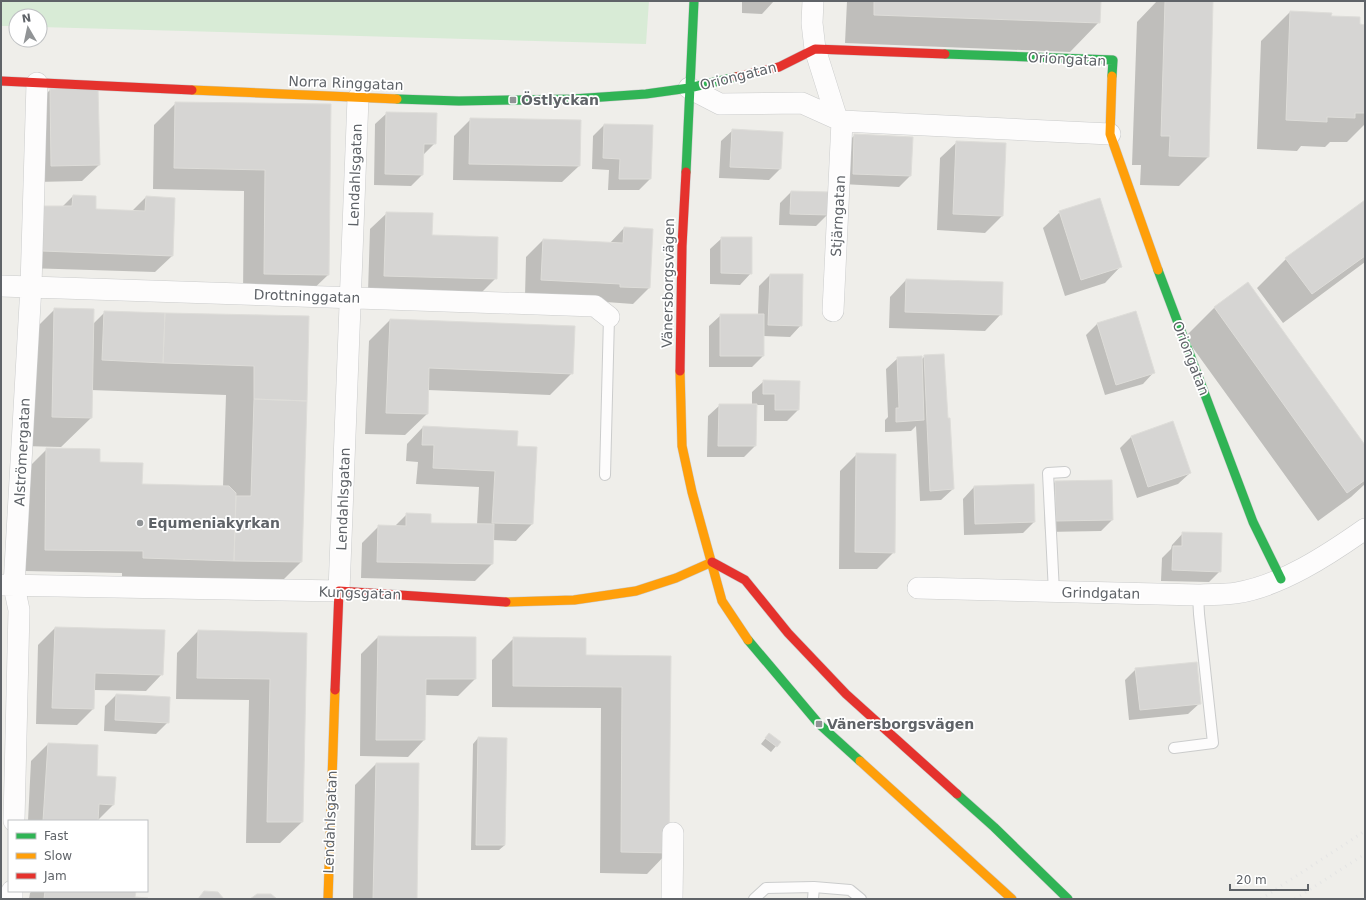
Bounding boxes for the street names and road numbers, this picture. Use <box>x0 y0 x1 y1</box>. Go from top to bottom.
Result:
street label: Oriongatan <box>1027 49 1107 69</box>
street label: Oriongatan <box>698 59 778 93</box>
street label: Norra Ringgatan <box>288 73 404 93</box>
street label: Lendahlsgatan <box>345 123 365 227</box>
street label: Stjärngatan <box>828 175 848 257</box>
street label: Vänersborgsvägen <box>659 218 677 348</box>
street label: Drottninggatan <box>253 286 361 306</box>
street label: Oriongatan <box>1169 318 1213 398</box>
street label: Alströmergatan <box>11 397 33 507</box>
street label: Lendahlsgatan <box>333 447 353 551</box>
street label: Kungsgatan <box>318 584 402 602</box>
street label: Grindgatan <box>1062 584 1140 602</box>
street label: Lendahlsgatan <box>320 770 340 874</box>

